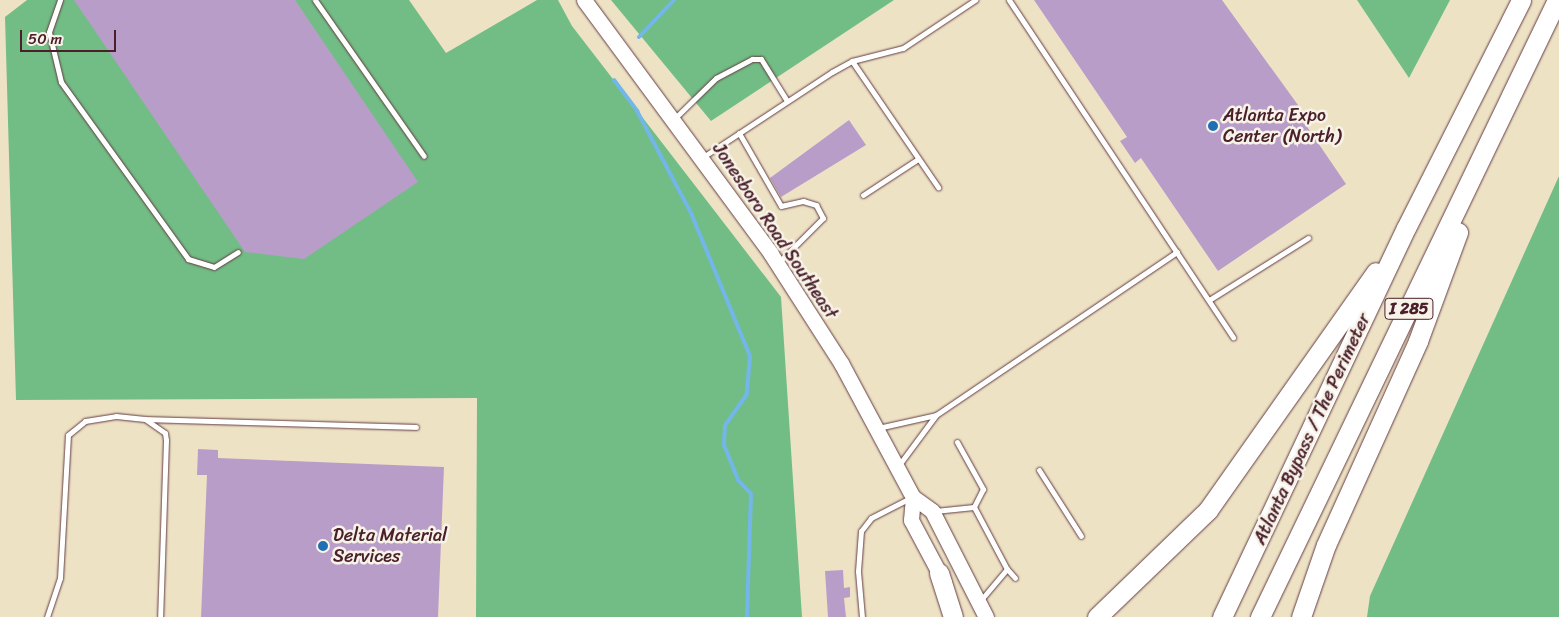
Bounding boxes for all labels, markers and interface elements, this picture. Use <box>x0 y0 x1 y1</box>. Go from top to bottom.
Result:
scale bar <box>22 20 119 52</box>
text: 50 m <box>28 26 62 52</box>
place label: Atlanta Expo Center (North) <box>1223 105 1341 148</box>
marker: Atlanta Expo Center (North) <box>1207 120 1219 132</box>
street label: Jonesboro Road Southeast <box>708 139 842 323</box>
road number: I 285 <box>1384 296 1434 322</box>
street label: Atlanta Bypass / The Perimeter <box>1249 311 1375 547</box>
place label: Delta Material Services <box>333 525 447 568</box>
marker: Delta Material Services <box>317 540 329 552</box>

